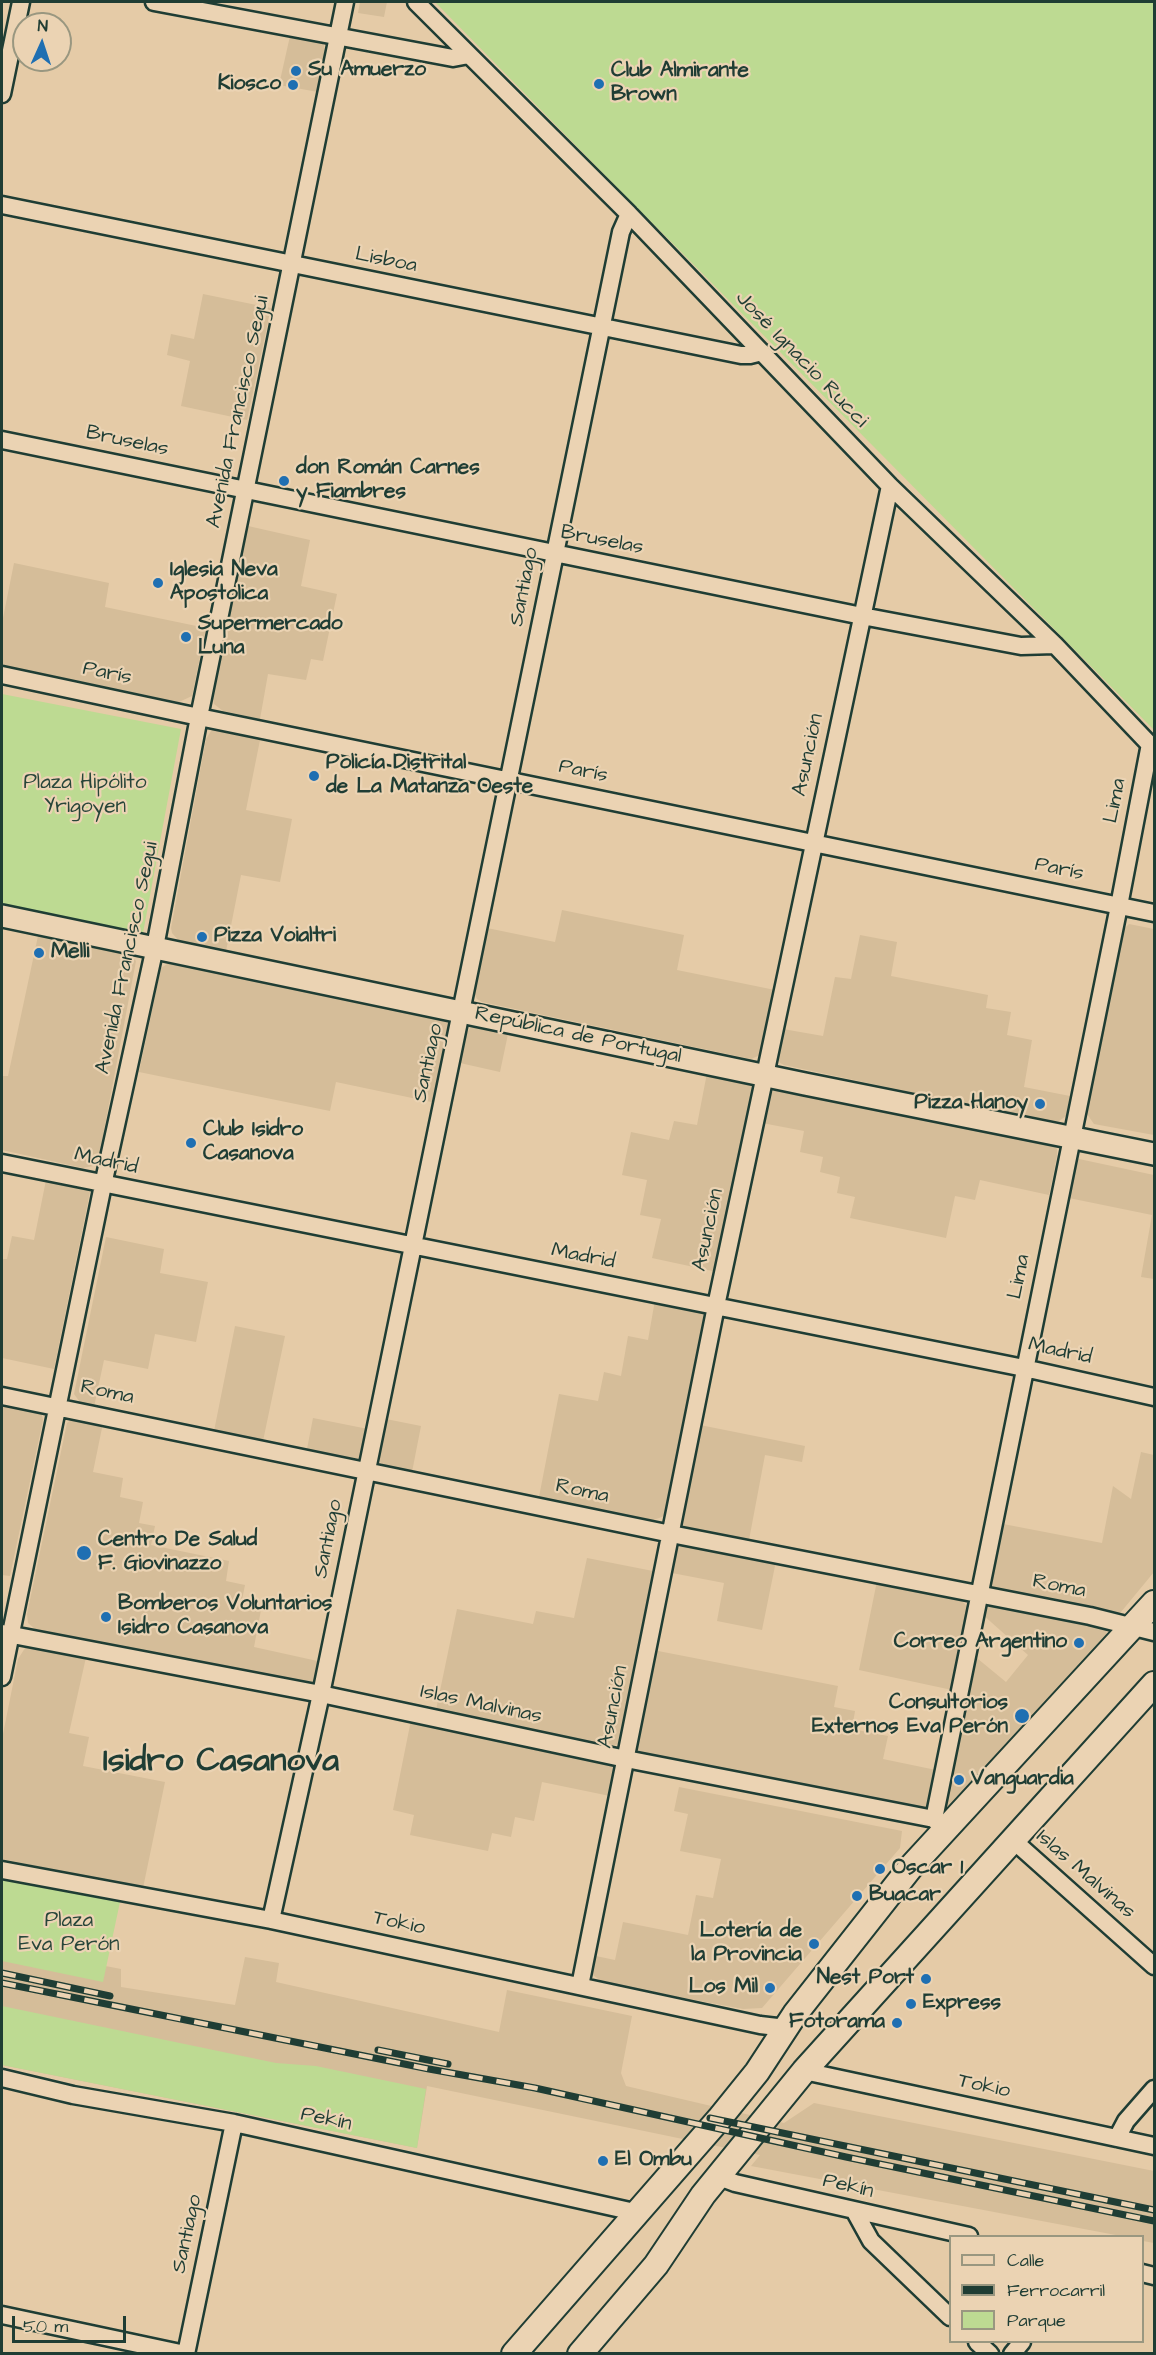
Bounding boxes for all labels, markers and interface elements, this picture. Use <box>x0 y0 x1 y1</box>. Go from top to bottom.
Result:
north arrow <box>12 12 72 72</box>
text: N <box>37 15 48 37</box>
place label: Su Amuerzo <box>308 58 426 84</box>
place label: Club Almirante Brown <box>611 59 749 109</box>
marker: Su Amuerzo <box>289 64 303 78</box>
place label: Kiosco <box>218 72 281 98</box>
marker: Club Almirante Brown <box>592 77 606 91</box>
marker: Kiosco <box>286 78 300 92</box>
street label: Lisboa <box>353 243 419 279</box>
street label: José Ignacio Rucci <box>729 286 873 434</box>
street label: Avenida Francisco Segui <box>202 294 276 530</box>
street label: Bruselas <box>83 421 171 463</box>
place label: don Román Carnes y Fiambres <box>296 456 480 506</box>
marker: don Román Carnes y Fiambres <box>277 474 291 488</box>
street label: Bruselas <box>559 521 645 561</box>
street label: Santiago <box>505 545 545 629</box>
place label: Iglesia Neva Apostolica <box>170 558 278 608</box>
marker: Iglesia Neva Apostolica <box>151 576 165 590</box>
place label: Supermercado Luna <box>198 612 343 662</box>
marker: Supermercado Luna <box>179 630 193 644</box>
street label: París <box>80 657 134 691</box>
street label: Asunción <box>788 711 830 799</box>
place label: Policía Distrital de La Matanza Oeste <box>326 751 533 801</box>
street label: París <box>556 755 610 789</box>
marker: Policía Distrital de La Matanza Oeste <box>307 769 321 783</box>
park label: Plaza Hipólito Yrigoyen <box>23 771 147 821</box>
street label: Lima <box>1099 777 1133 825</box>
street label: Avenida Francisco Segui <box>91 840 165 1076</box>
street label: París <box>1032 853 1086 887</box>
place label: Pizza Voialtri <box>214 924 336 950</box>
marker: Pizza Voialtri <box>195 930 209 944</box>
place label: Melli <box>51 940 90 966</box>
marker: Melli <box>32 946 46 960</box>
street label: República de Portugal <box>472 1002 684 1070</box>
street label: Santiago <box>408 1021 450 1105</box>
place label: Pizza Hanoy <box>914 1091 1028 1117</box>
marker: Pizza Hanoy <box>1033 1097 1047 1111</box>
place label: Club Isidro Casanova <box>203 1118 303 1168</box>
marker: Club Isidro Casanova <box>184 1136 198 1150</box>
street label: Madrid <box>72 1143 140 1181</box>
street label: Asunción <box>688 1186 730 1274</box>
street label: Madrid <box>549 1238 617 1276</box>
street label: Lima <box>1003 1253 1037 1301</box>
street label: Madrid <box>1026 1333 1094 1371</box>
street label: Roma <box>78 1375 136 1411</box>
street label: Roma <box>553 1474 611 1510</box>
street label: Santiago <box>309 1497 349 1581</box>
place label: Centro De Salud F. Giovinazzo <box>98 1528 257 1578</box>
marker: Centro De Salud F. Giovinazzo <box>75 1544 93 1562</box>
street label: Roma <box>1030 1569 1088 1605</box>
place label: Bomberos Voluntarios Isidro Casanova <box>118 1592 332 1642</box>
marker: Bomberos Voluntarios Isidro Casanova <box>99 1610 113 1624</box>
place label: Correo Argentino <box>894 1630 1067 1656</box>
marker: Correo Argentino <box>1072 1636 1086 1650</box>
street label: Asunción <box>594 1663 634 1751</box>
street label: Islas Malvinas <box>418 1680 544 1730</box>
place label: Consultorios Externos Eva Perón <box>812 1691 1008 1741</box>
marker: Consultorios Externos Eva Perón <box>1013 1707 1031 1725</box>
district label: Isidro Casanova <box>103 1743 339 1783</box>
place label: Vanguardia <box>971 1767 1074 1793</box>
marker: Vanguardia <box>952 1773 966 1787</box>
street label: Islas Malvinas <box>1030 1825 1140 1925</box>
place label: Oscar 1 <box>892 1856 963 1882</box>
marker: Oscar 1 <box>873 1862 887 1876</box>
place label: Buacar <box>869 1883 941 1909</box>
marker: Buacar <box>850 1889 864 1903</box>
street label: Tokio <box>371 1906 427 1942</box>
park label: Plaza Eva Perón <box>18 1909 120 1959</box>
place label: Lotería de la Provincia <box>691 1919 802 1969</box>
marker: Lotería de la Provincia <box>807 1937 821 1951</box>
place label: Nest Port <box>817 1966 914 1992</box>
marker: Nest Port <box>919 1972 933 1986</box>
place label: Los Mil <box>689 1975 758 2001</box>
marker: Los Mil <box>763 1981 777 1995</box>
place label: Express <box>923 1991 1001 2017</box>
marker: Express <box>904 1997 918 2011</box>
place label: Fotorama <box>789 2010 885 2036</box>
marker: Fotorama <box>890 2016 904 2030</box>
street label: Tokio <box>956 2069 1012 2105</box>
street label: Pekín <box>298 2102 354 2138</box>
place label: El Ombu <box>615 2148 692 2174</box>
marker: El Ombu <box>596 2154 610 2168</box>
street label: Pekín <box>820 2169 876 2205</box>
street label: Santiago <box>167 2192 209 2276</box>
legend <box>949 2235 1144 2343</box>
text: Calle <box>1007 2248 1044 2273</box>
text: Ferrocarril <box>1007 2278 1105 2303</box>
scale bar <box>15 2304 129 2342</box>
text: Parque <box>1007 2308 1066 2333</box>
text: 50 m <box>23 2314 68 2339</box>

